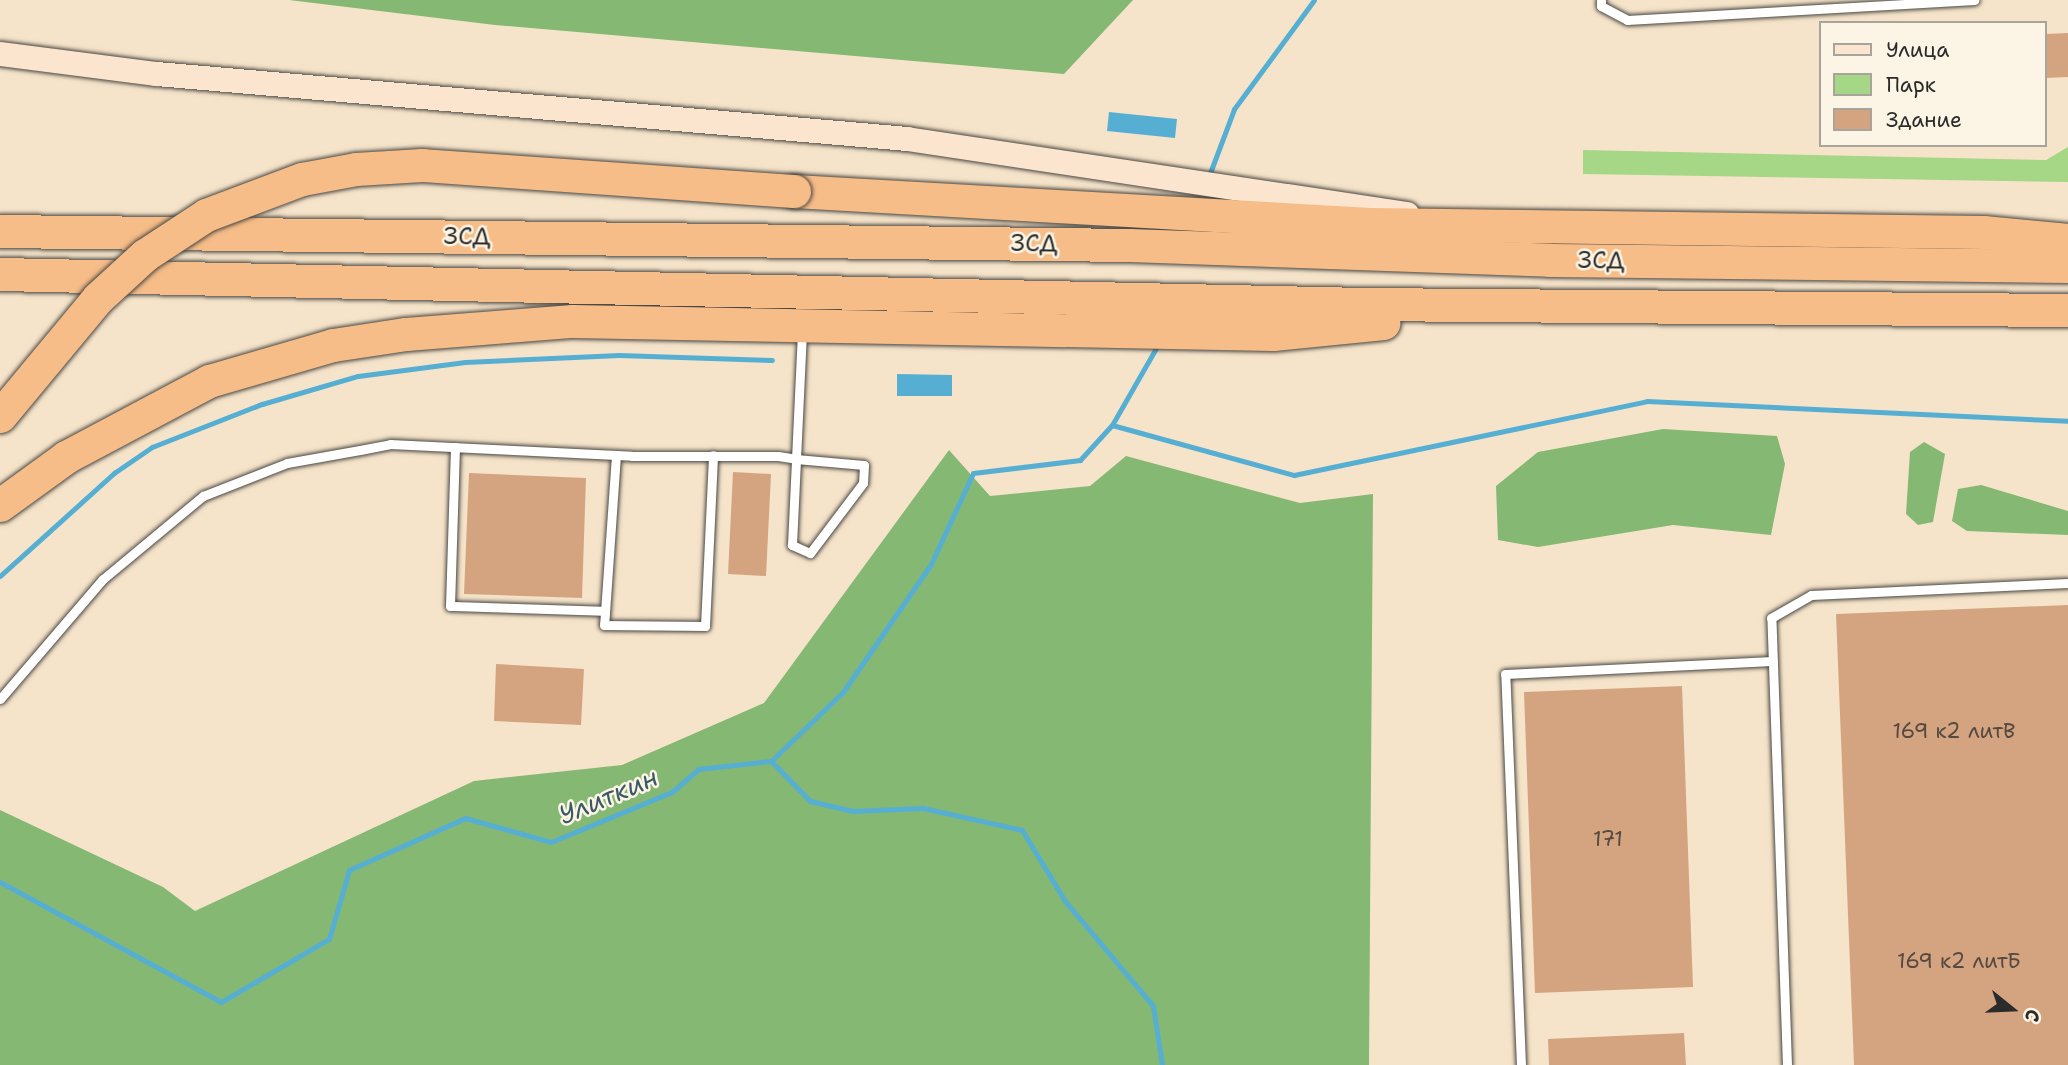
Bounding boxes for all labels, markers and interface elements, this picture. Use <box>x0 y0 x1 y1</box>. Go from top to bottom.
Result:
legend <box>1820 21 2047 147</box>
text: Улица <box>1886 36 1949 64</box>
text: Парк <box>1886 71 1936 99</box>
text: Здание <box>1886 106 1962 134</box>
street label: ЗСД <box>443 222 491 252</box>
street label: ЗСД <box>1010 229 1058 259</box>
street label: ЗСД <box>1577 246 1625 276</box>
house number: 169 к2 литВ <box>1893 718 2015 744</box>
water label: Улиткин <box>554 761 662 831</box>
house number: 171 <box>1593 826 1623 852</box>
house number: 169 к2 литБ <box>1897 948 2021 974</box>
north arrow <box>1977 974 2047 1044</box>
text: С <box>2019 1006 2046 1025</box>

